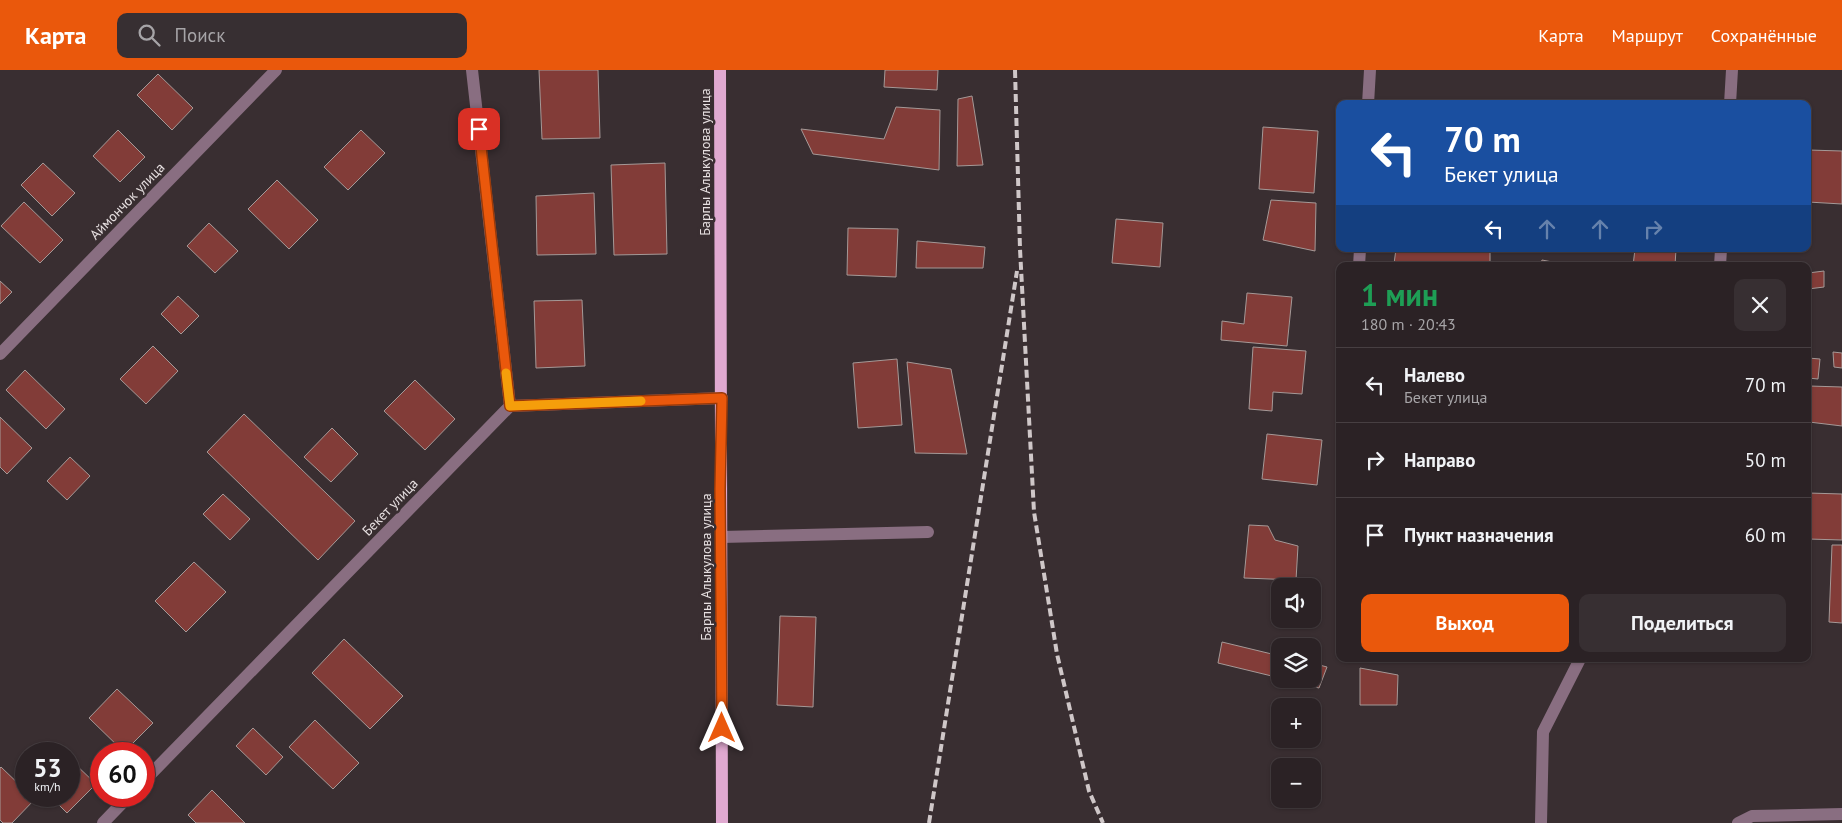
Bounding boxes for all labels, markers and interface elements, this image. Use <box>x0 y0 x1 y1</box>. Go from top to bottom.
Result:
search box <box>117 13 467 58</box>
text: Карта <box>25 20 87 51</box>
icon: search <box>135 21 163 49</box>
text: Поиск <box>175 23 225 47</box>
text: Карта <box>1538 24 1584 47</box>
text: Маршрут <box>1612 24 1683 47</box>
text: Сохранённые <box>1711 24 1817 47</box>
street label: Барпы Алыкулова улица <box>696 88 714 236</box>
pin <box>458 108 500 150</box>
icon: arrive <box>465 115 493 143</box>
text: 70 m <box>1444 116 1521 162</box>
icon: left <box>1361 120 1426 185</box>
street label: Аймончок улица <box>86 159 168 243</box>
text: Бекет улица <box>1444 160 1559 188</box>
icon: left <box>1480 215 1508 243</box>
icon: ahead <box>1533 215 1561 243</box>
icon: ahead <box>1586 215 1614 243</box>
icon: right <box>1639 215 1667 243</box>
text: 1 мин <box>1361 275 1438 314</box>
button: close <box>1734 279 1786 331</box>
text: 180 m · 20:43 <box>1361 314 1456 334</box>
text: Налево <box>1404 363 1465 387</box>
icon: left <box>1361 371 1389 399</box>
text: 70 m <box>1745 373 1786 397</box>
text: Бекет улица <box>1404 387 1487 407</box>
icon: right <box>1361 446 1389 474</box>
text: Направо <box>1404 448 1475 472</box>
text: 50 m <box>1745 448 1786 472</box>
street label: Бекет улица <box>358 474 422 539</box>
street label: Барпы Алыкулова улица <box>697 493 715 641</box>
icon: arrive <box>1361 521 1389 549</box>
text: Пункт назначения <box>1404 523 1554 547</box>
text: 60 m <box>1745 523 1786 547</box>
map controls <box>1271 578 1321 808</box>
button: sound <box>1271 578 1321 628</box>
button: Выход <box>1361 594 1569 652</box>
button: Поделиться <box>1579 594 1786 652</box>
button: layers <box>1271 638 1321 688</box>
button: + <box>1271 698 1321 748</box>
position arrow <box>695 701 747 753</box>
speed limit sign: 60 <box>90 742 155 807</box>
text: 53 <box>33 752 62 784</box>
button: − <box>1271 758 1321 808</box>
text: km/h <box>34 779 61 794</box>

